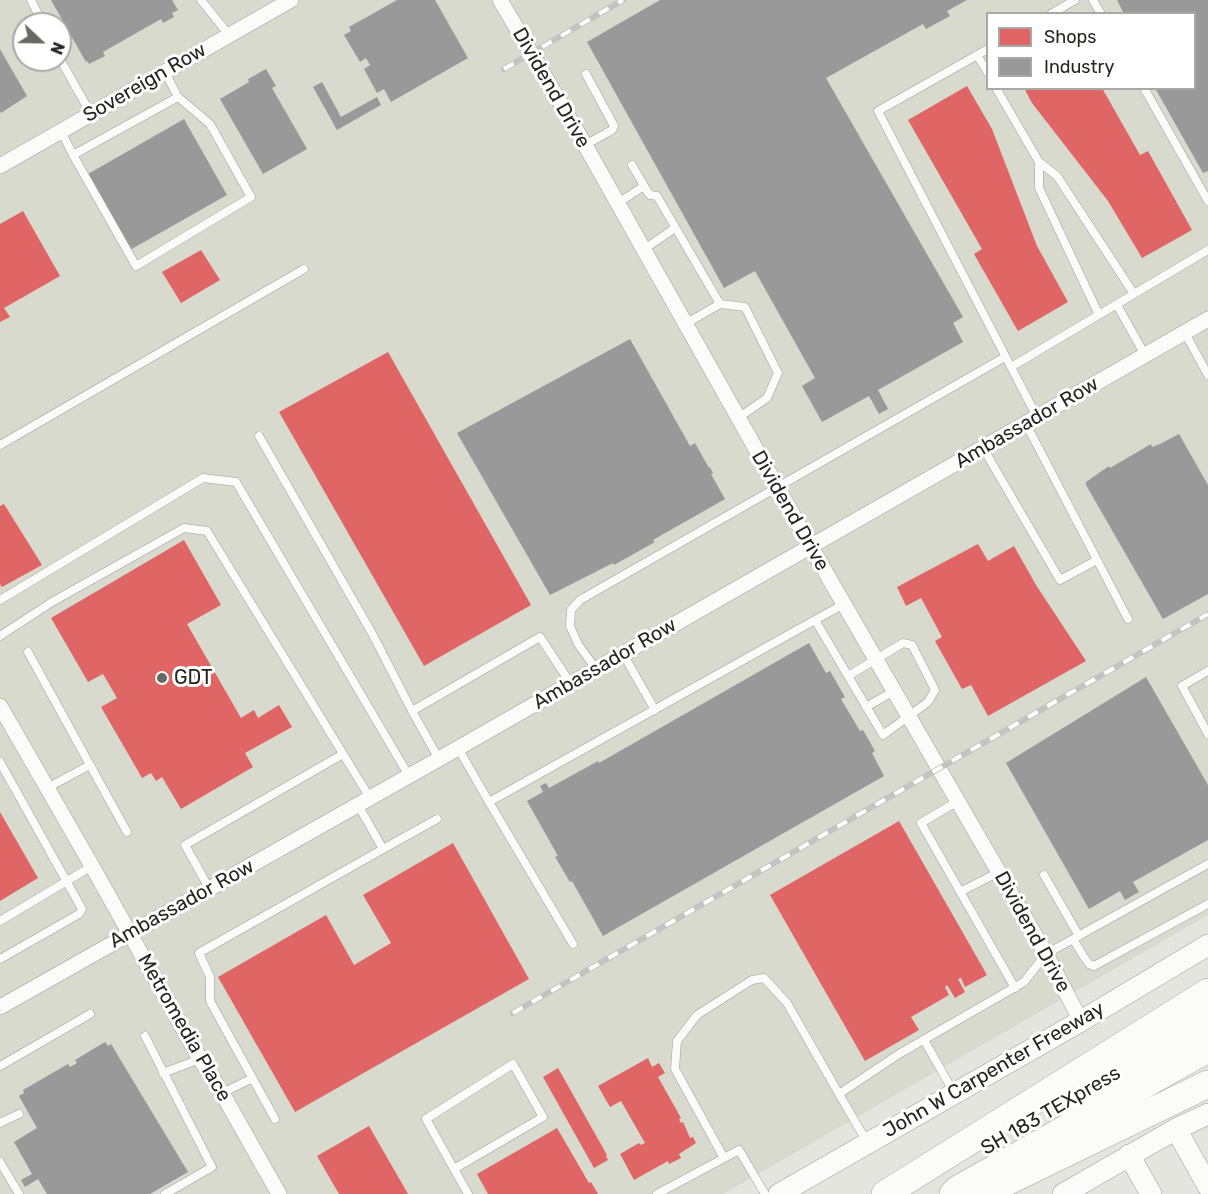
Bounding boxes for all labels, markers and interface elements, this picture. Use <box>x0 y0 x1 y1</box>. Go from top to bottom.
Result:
north arrow <box>12 12 72 72</box>
legend <box>986 12 1196 90</box>
street label: Dividend Drive <box>507 24 595 152</box>
text: Shops <box>1044 26 1096 48</box>
street label: Sovereign Row <box>79 38 211 128</box>
text: N <box>46 39 68 57</box>
text: Industry <box>1044 56 1114 78</box>
street label: Ambassador Row <box>951 372 1103 474</box>
street label: Dividend Drive <box>746 447 834 575</box>
street label: Ambassador Row <box>529 613 681 715</box>
place label: GDT <box>174 666 213 690</box>
marker: GDT <box>155 671 169 685</box>
street label: Ambassador Row <box>105 854 259 954</box>
street label: Dividend Drive <box>989 867 1075 997</box>
street label: Metromedia Place <box>132 950 236 1106</box>
street label: John W Carpenter Freeway <box>879 997 1109 1143</box>
street label: SH 183 TEXpress <box>977 1061 1125 1161</box>

